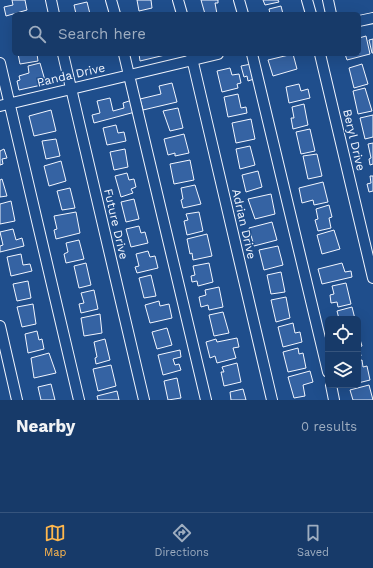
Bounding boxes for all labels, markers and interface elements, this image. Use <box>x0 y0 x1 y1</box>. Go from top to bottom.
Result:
search box <box>12 12 361 56</box>
icon: search <box>26 23 48 45</box>
text: Search here <box>58 25 146 43</box>
street label: Panda Drive <box>36 60 107 90</box>
street label: Beryl Drive <box>340 108 368 172</box>
street label: Future Drive <box>101 187 131 261</box>
street label: Adrian Drive <box>229 188 259 261</box>
map controls <box>325 316 361 388</box>
button: locate <box>325 316 361 352</box>
button: layers <box>325 352 361 388</box>
text: Nearby <box>16 416 75 436</box>
text: 0 results <box>301 419 357 434</box>
tab: Map <box>44 522 66 559</box>
tab: Directions <box>155 522 209 559</box>
tab: Saved <box>297 522 329 559</box>

